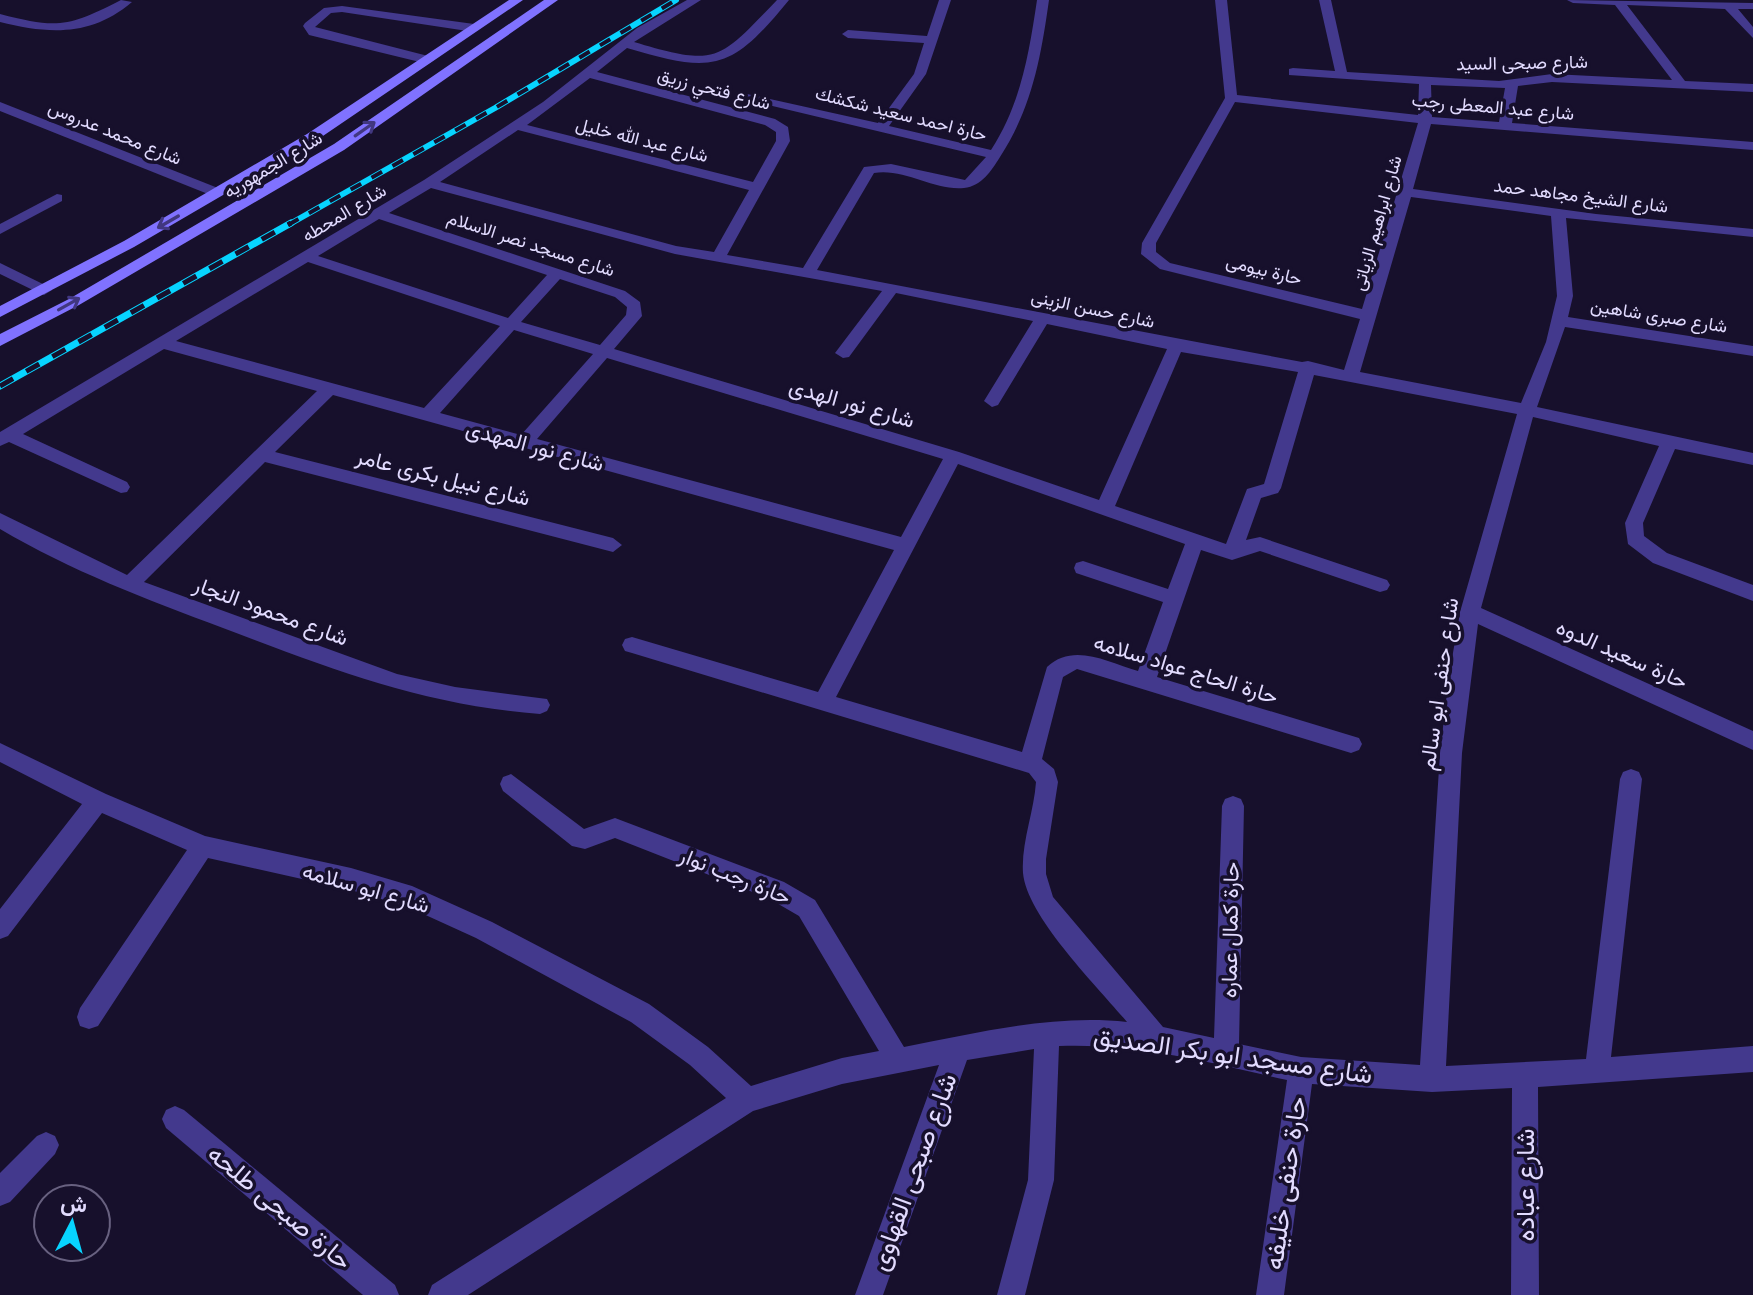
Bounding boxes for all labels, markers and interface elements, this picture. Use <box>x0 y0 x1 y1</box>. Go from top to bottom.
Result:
street label: شارع صبحى السيد <box>1456 50 1588 76</box>
street label: شارع فتحي زريق <box>654 62 773 118</box>
street label: حارة احمد سعيد شكشك <box>813 81 989 147</box>
street label: شارع عبد المعطى رجب <box>1411 88 1575 126</box>
street label: شارع محمد عدروس <box>45 95 185 171</box>
street label: شارع عبد الله خليل <box>573 112 711 168</box>
one-way arrow <box>353 121 375 137</box>
street label: شارع الجمهوريه <box>219 126 327 204</box>
street label: شارع ابراهيم الزياتى <box>1346 153 1408 293</box>
street label: شارع الشيخ مجاهد حمد <box>1492 173 1670 219</box>
street label: شارع المحطه <box>297 178 391 248</box>
street label: شارع مسجد نصر الاسلام <box>444 206 618 282</box>
one-way arrow <box>156 215 180 230</box>
street label: حارة بيومى <box>1224 249 1304 291</box>
street label: شارع حسن الزينى <box>1029 284 1157 334</box>
street label: شارع صبرى شاهين <box>1589 293 1729 339</box>
one-way arrow <box>57 296 80 312</box>
street label: شارع نور الهدى <box>786 371 918 435</box>
street label: شارع نور المهدى <box>463 414 607 478</box>
street label: شارع نبيل بكرى عامر <box>352 441 533 513</box>
street label: شارع محمود النجار <box>189 569 352 652</box>
street label: شارع حنفى ابو سالم <box>1413 596 1465 772</box>
street label: حارة سعيد الدوه <box>1552 612 1692 696</box>
street label: حارة الحاج عواد سلامه <box>1090 627 1282 711</box>
street label: حارة رجب نوار <box>674 840 795 912</box>
street label: شارع ابو سلامه <box>299 856 433 920</box>
street label: حارة كمال عماره <box>1214 862 1246 998</box>
street label: شارع مسجد ابو بكر الصديق <box>1091 1019 1375 1092</box>
street label: شارع صبحى القهاوى <box>862 1069 965 1276</box>
street label: حارة حنفى خليفه <box>1256 1094 1314 1272</box>
street label: شارع عباده <box>1508 1128 1543 1242</box>
street label: حارة صبحى طلحه <box>201 1137 359 1277</box>
north arrow <box>32 1183 112 1263</box>
text: ش <box>59 1188 89 1219</box>

